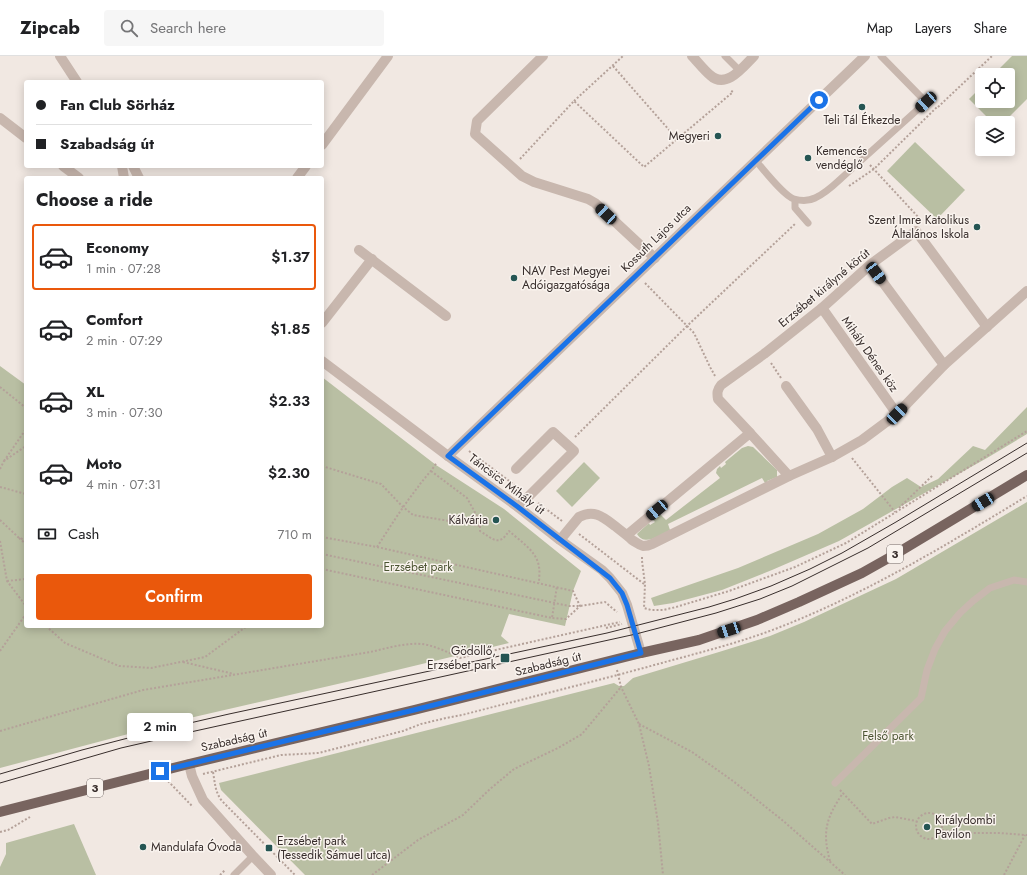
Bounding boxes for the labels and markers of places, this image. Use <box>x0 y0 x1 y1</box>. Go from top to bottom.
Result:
marker: Teli Tál Étkezde <box>857 102 867 112</box>
place label: Teli Tál Étkezde <box>824 111 900 129</box>
place label: Megyeri <box>669 127 710 145</box>
marker: Megyeri <box>713 131 723 141</box>
place label: Kemencés vendéglő <box>816 142 867 174</box>
marker: Kemencés vendéglő <box>803 153 813 163</box>
place label: Szent Imre Katolikus Általános Iskola <box>868 211 969 243</box>
marker: Szent Imre Katolikus Általános Iskola <box>972 222 982 232</box>
place label: NAV Pest Megyei Adóigazgatósága <box>522 262 610 294</box>
marker: NAV Pest Megyei Adóigazgatósága <box>509 273 519 283</box>
place label: Kálvária <box>449 511 488 529</box>
marker: Kálvária <box>491 515 501 525</box>
place label: Gödöllő, Erzsébet park <box>427 642 497 674</box>
marker: Gödöllő, Erzsébet park <box>499 652 511 664</box>
place label: Királydombi Pavilon <box>935 811 996 843</box>
marker: Királydombi Pavilon <box>922 822 932 832</box>
place label: Erzsébet park (Tessedik Sámuel utca) <box>277 832 391 864</box>
place label: Mandulafa Óvoda <box>151 838 241 856</box>
marker: Mandulafa Óvoda <box>138 842 148 852</box>
marker: Erzsébet park (Tessedik Sámuel utca) <box>264 843 274 853</box>

